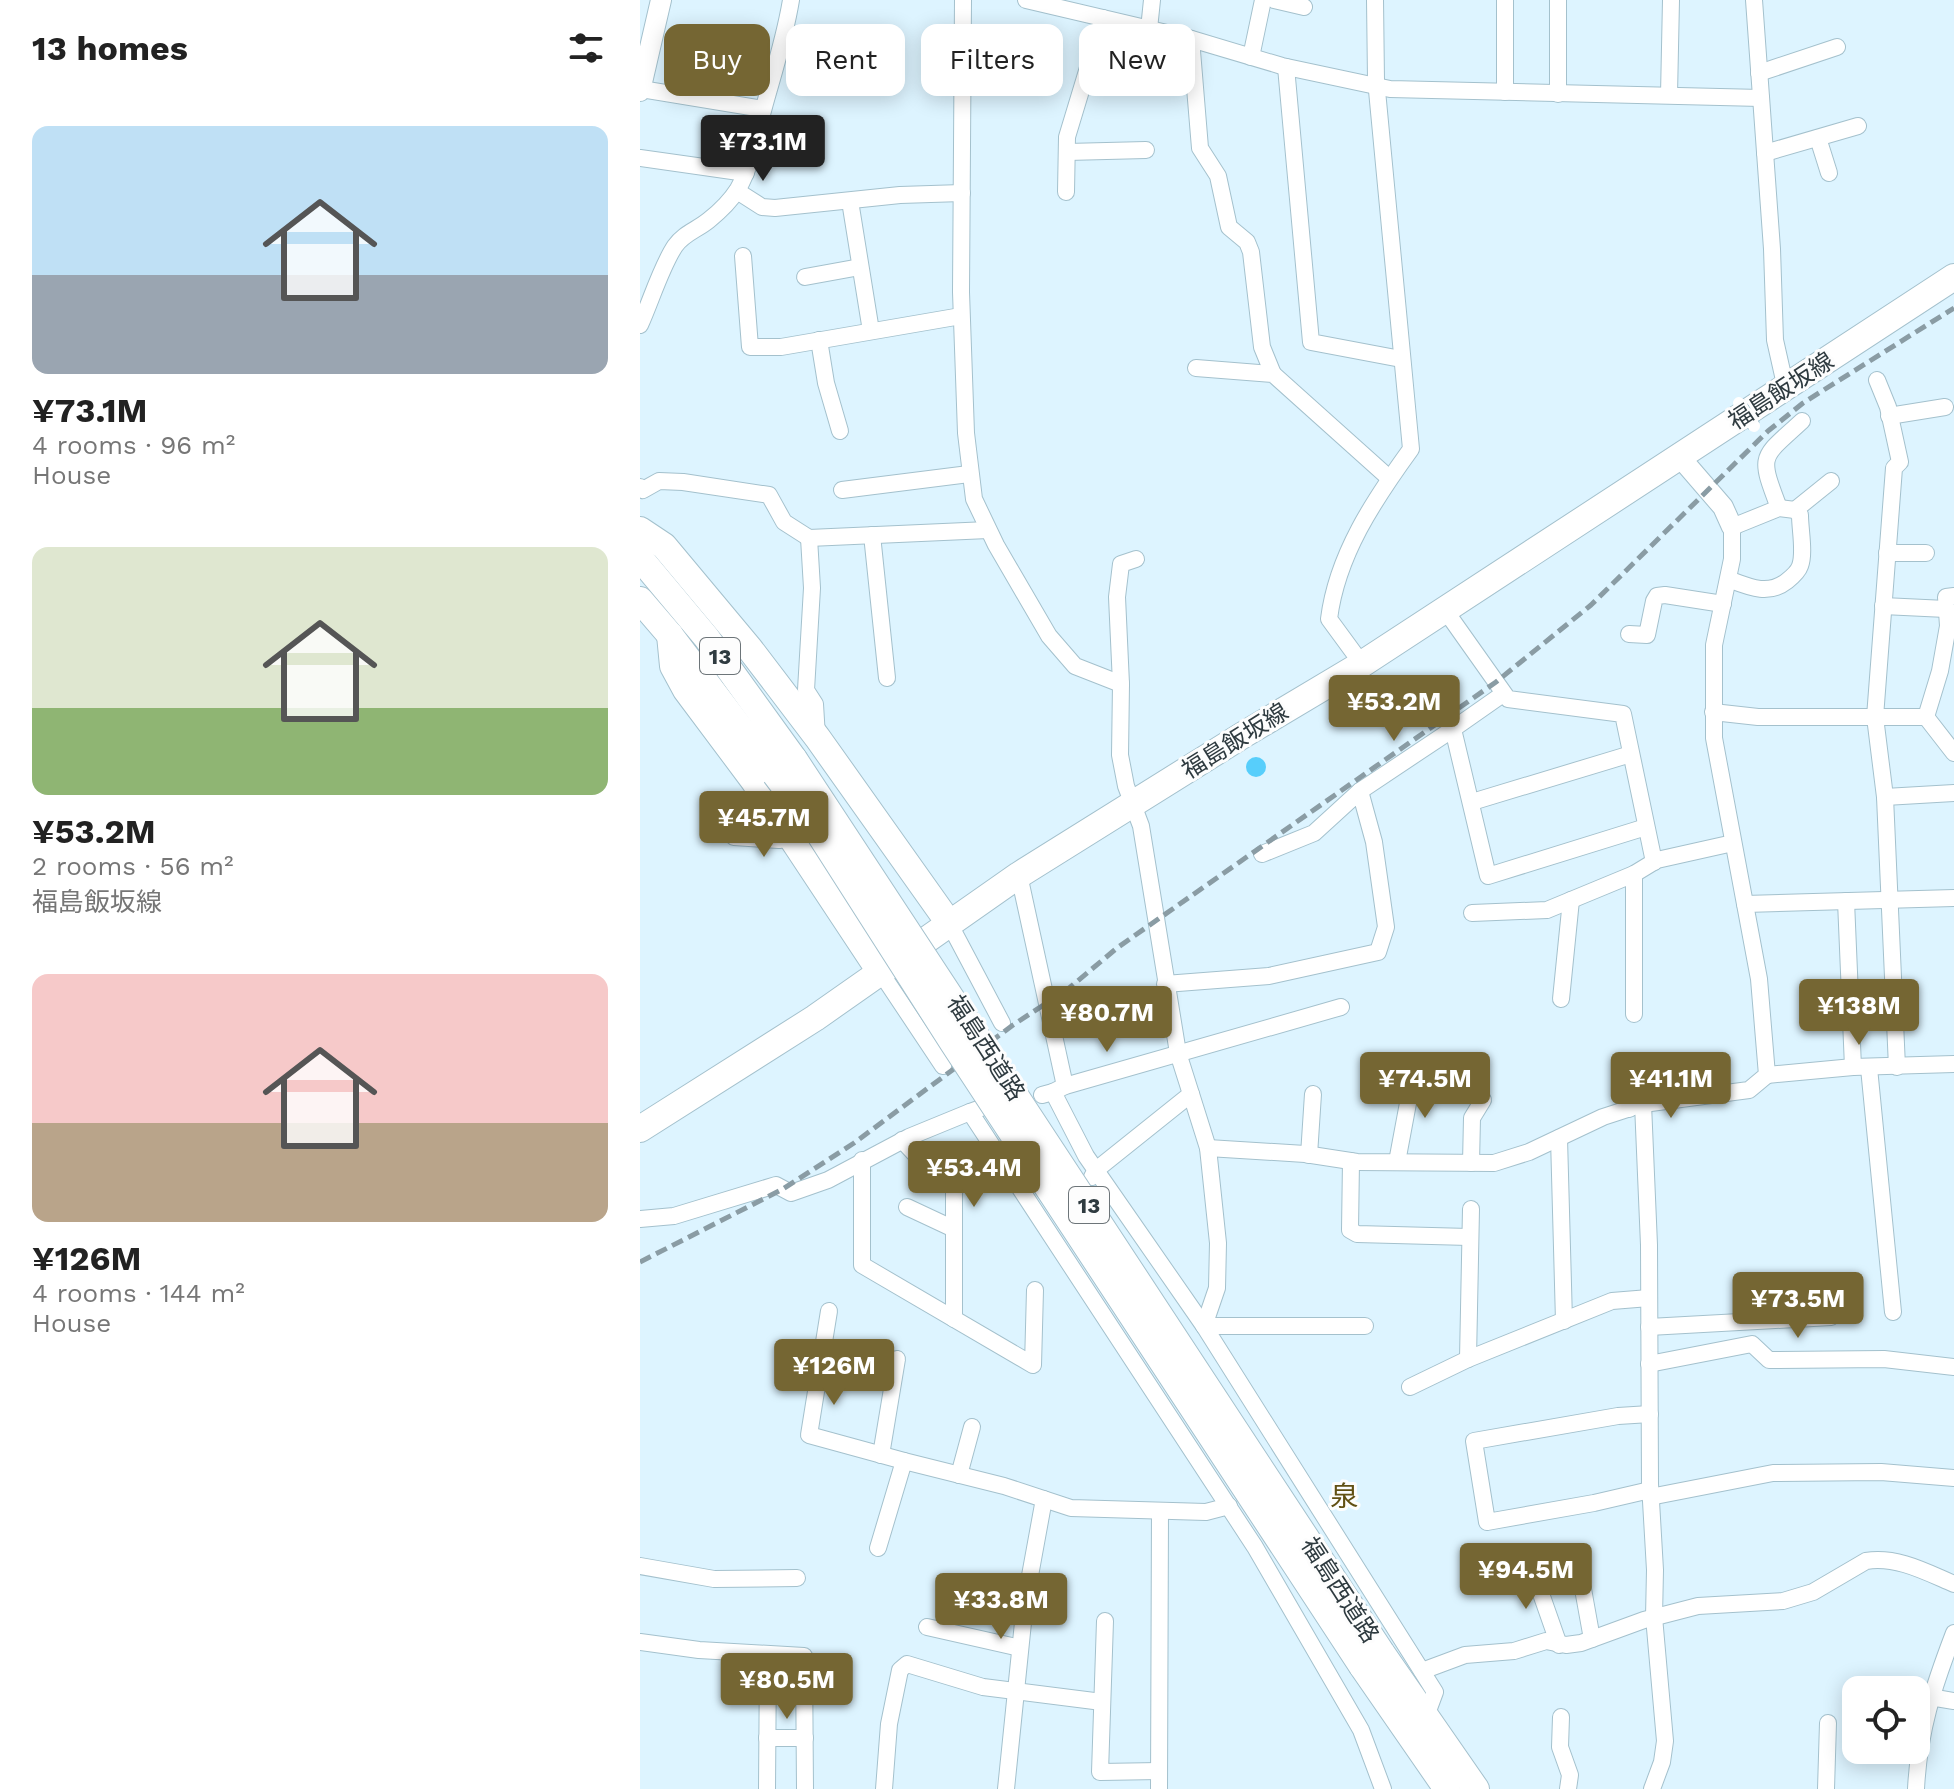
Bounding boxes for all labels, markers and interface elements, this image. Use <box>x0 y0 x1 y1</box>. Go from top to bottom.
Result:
chip: Buy <box>664 24 770 96</box>
chip: Rent <box>786 24 905 96</box>
chip: Filters <box>921 24 1063 96</box>
chip: New <box>1079 24 1195 96</box>
icon: filters <box>564 26 608 70</box>
text: 13 homes <box>32 28 188 68</box>
pin: ¥73.1M <box>698 115 828 183</box>
text: ¥73.1M <box>719 126 807 156</box>
icon: home <box>248 178 392 322</box>
street label: 福島飯坂線 <box>1723 347 1839 435</box>
text: ¥73.1M <box>32 390 148 430</box>
text: 4 rooms · 96 m² <box>32 430 235 460</box>
text: House <box>32 460 111 490</box>
icon: home <box>248 599 392 743</box>
road number: 13 <box>700 638 740 674</box>
pin: ¥53.2M <box>1329 675 1459 743</box>
text: ¥53.2M <box>1347 686 1441 716</box>
street label: 福島飯坂線 <box>1177 697 1293 785</box>
pin: ¥45.7M <box>699 791 829 859</box>
text: ¥45.7M <box>717 802 811 832</box>
text: ¥53.2M <box>32 811 156 851</box>
text: 2 rooms · 56 m² <box>32 851 234 881</box>
text: 福島飯坂線 <box>32 887 162 917</box>
pin: ¥138M <box>1803 979 1915 1047</box>
pin: ¥80.7M <box>1042 986 1172 1054</box>
street label: 福島西道路 <box>942 990 1030 1106</box>
text: ¥138M <box>1817 990 1901 1020</box>
text: ¥80.7M <box>1060 997 1154 1027</box>
icon: home <box>248 1026 392 1170</box>
pin: ¥74.5M <box>1360 1052 1490 1120</box>
pin: ¥41.1M <box>1606 1052 1736 1120</box>
text: ¥74.5M <box>1378 1063 1472 1093</box>
text: ¥41.1M <box>1629 1063 1713 1093</box>
pin: ¥53.4M <box>909 1141 1039 1209</box>
text: ¥53.4M <box>926 1152 1022 1182</box>
road number: 13 <box>1069 1187 1109 1223</box>
text: ¥126M <box>32 1238 141 1278</box>
pin: ¥73.5M <box>1733 1272 1863 1340</box>
text: 4 rooms · 144 m² <box>32 1278 245 1308</box>
text: ¥73.5M <box>1751 1283 1845 1313</box>
text: House <box>32 1308 111 1338</box>
pin: ¥126M <box>778 1339 890 1407</box>
text: ¥126M <box>792 1350 876 1380</box>
district label: 泉 <box>1330 1480 1358 1513</box>
street label: 福島西道路 <box>1296 1532 1384 1648</box>
pin: ¥94.5M <box>1461 1543 1591 1611</box>
text: ¥94.5M <box>1478 1554 1574 1584</box>
pin: ¥33.8M <box>936 1573 1066 1641</box>
text: ¥33.8M <box>953 1584 1049 1614</box>
pin: ¥80.5M <box>722 1653 852 1721</box>
text: ¥80.5M <box>739 1664 835 1694</box>
map controls <box>1842 1676 1930 1764</box>
button: locate <box>1842 1676 1930 1764</box>

